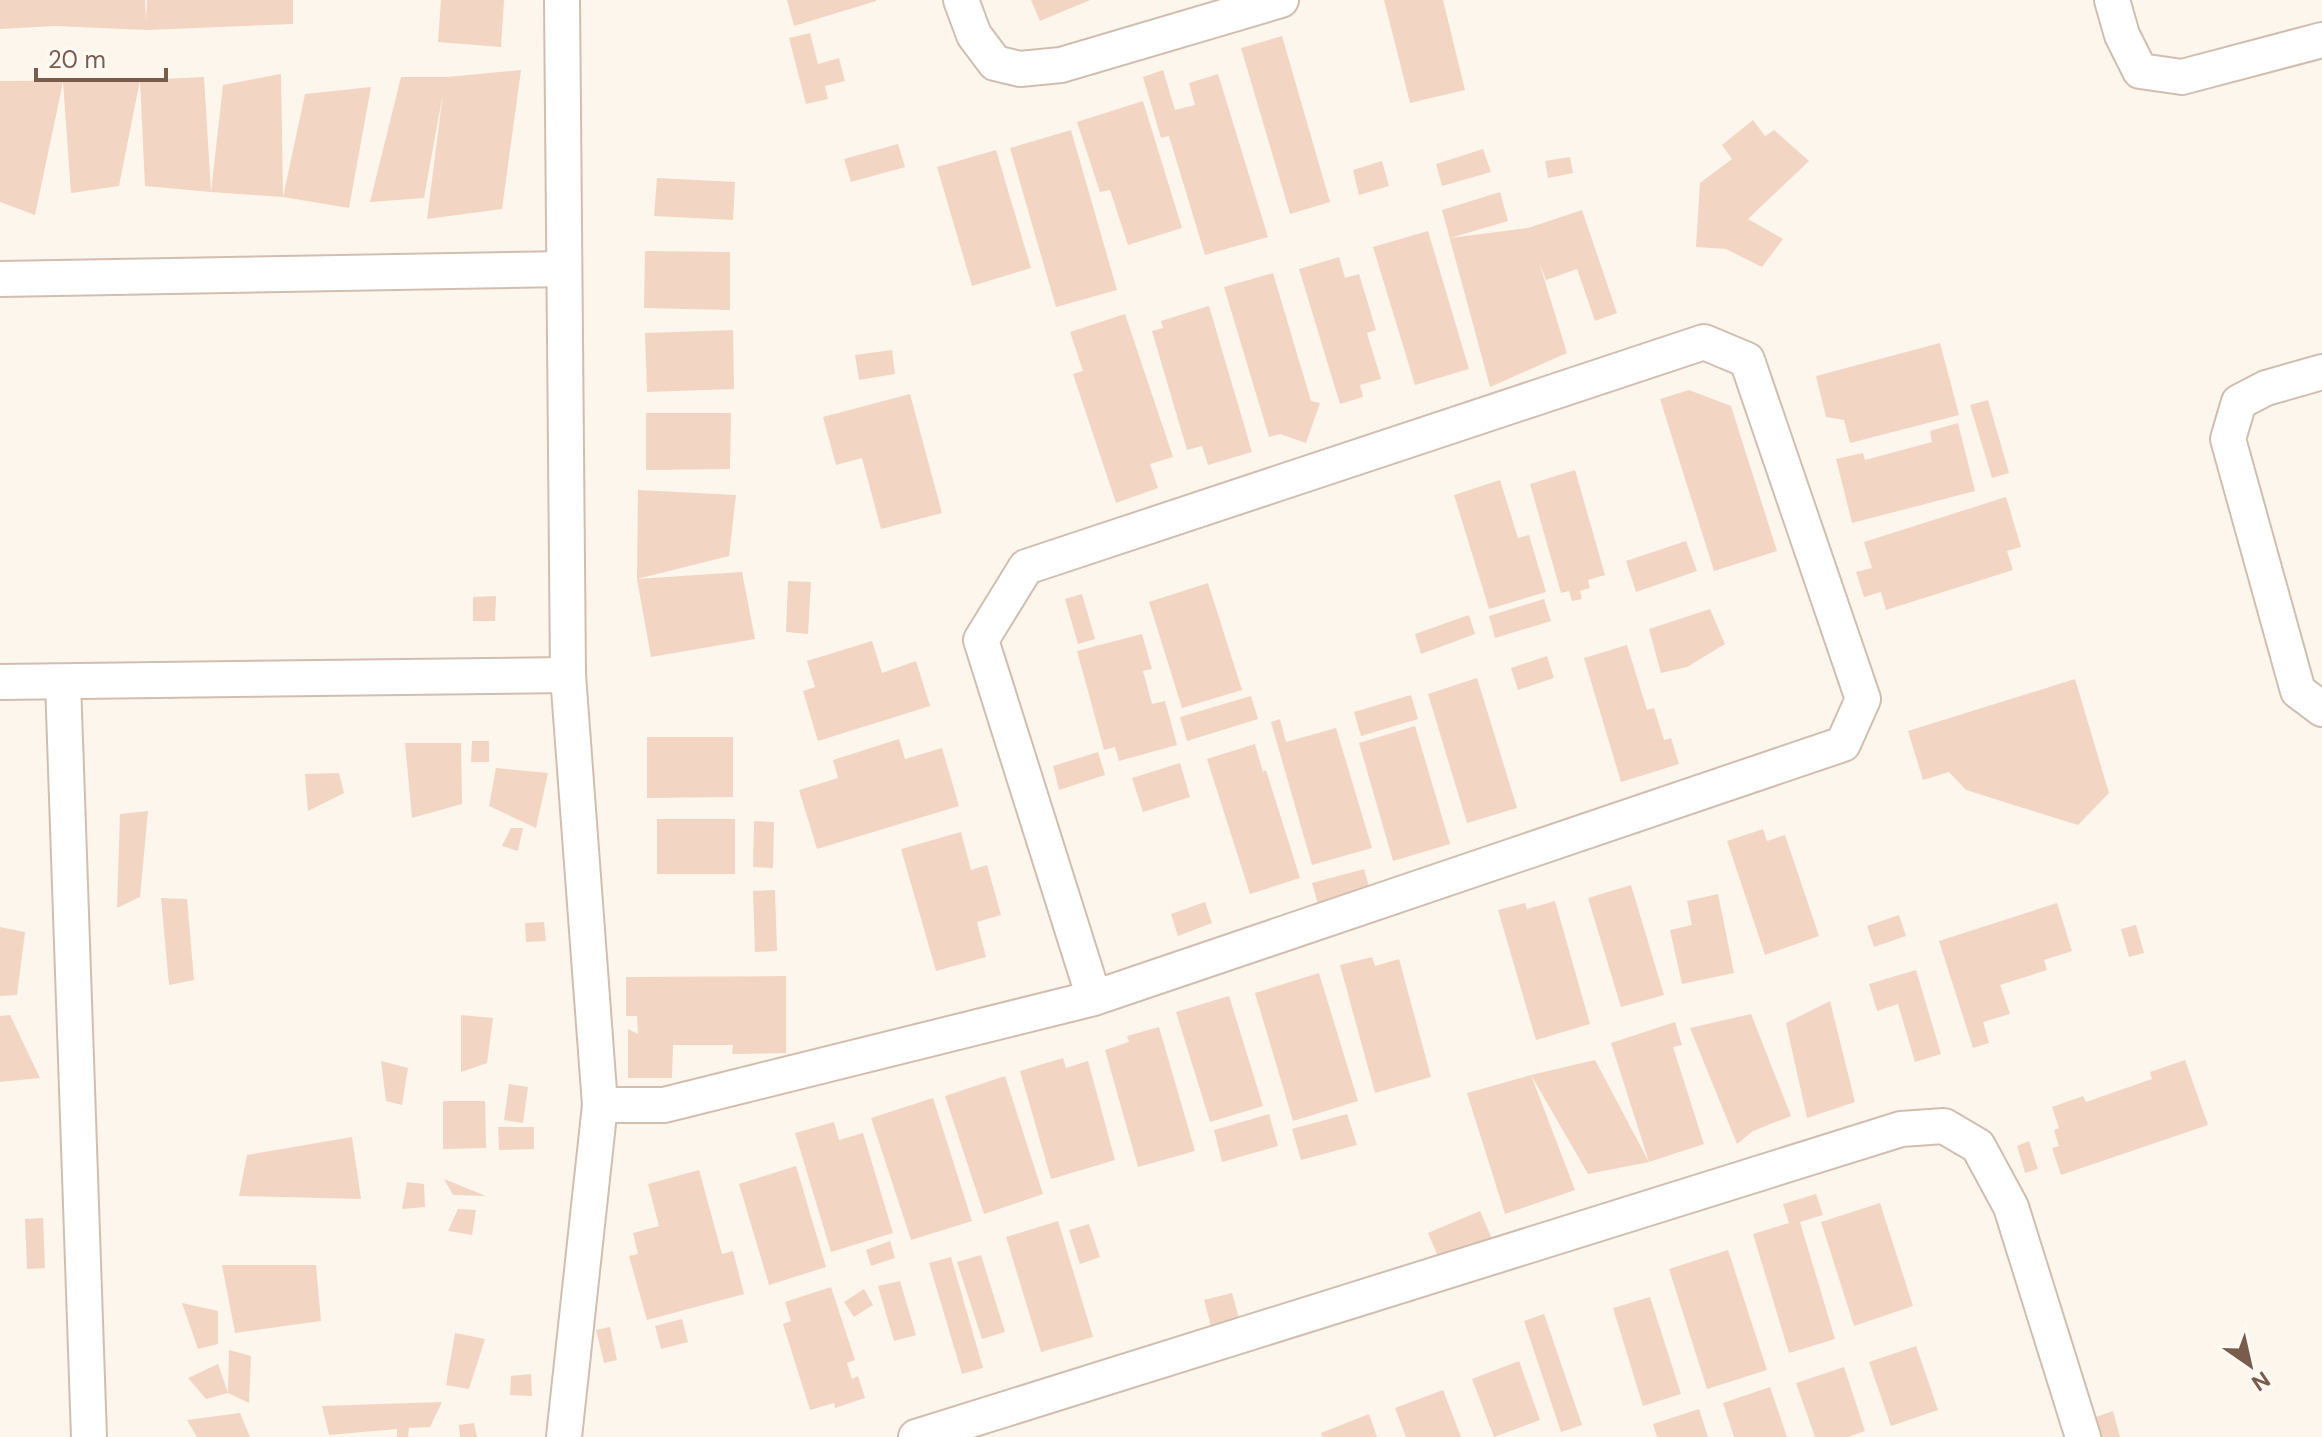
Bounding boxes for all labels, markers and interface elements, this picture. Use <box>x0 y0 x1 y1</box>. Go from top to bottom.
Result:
scale bar <box>36 32 166 82</box>
text: 20 m <box>48 44 106 75</box>
north arrow <box>2210 1325 2290 1405</box>
text: N <box>2246 1365 2276 1398</box>

